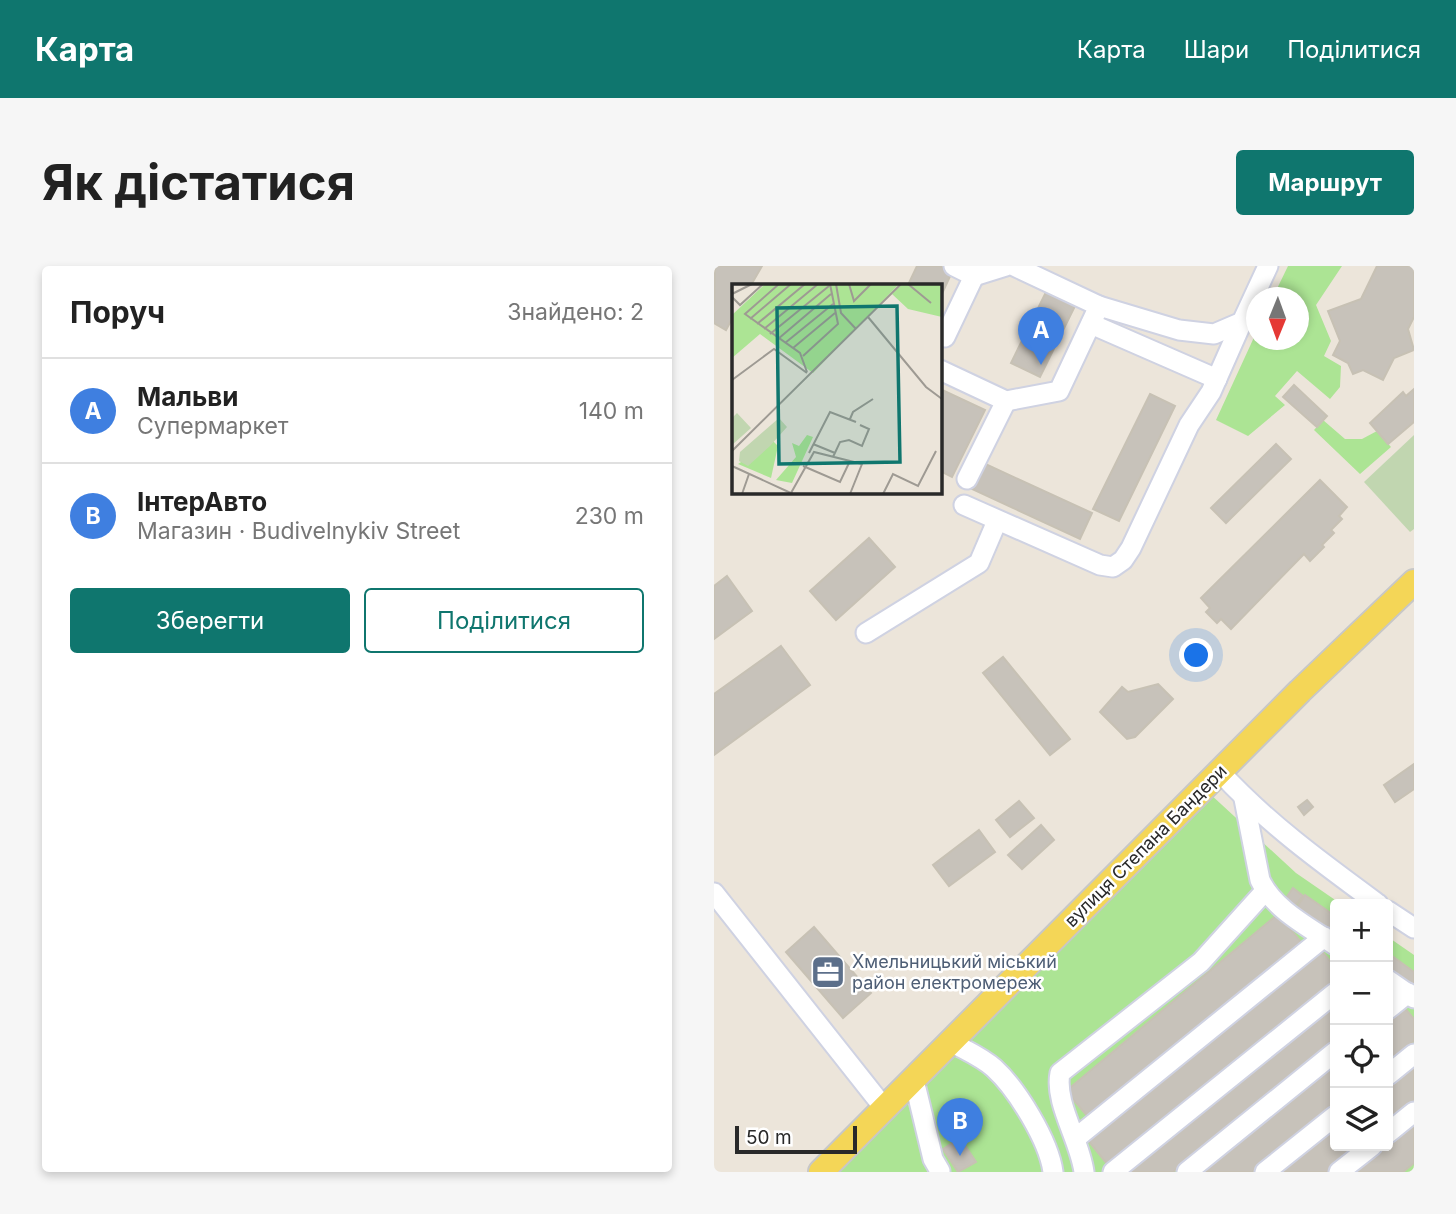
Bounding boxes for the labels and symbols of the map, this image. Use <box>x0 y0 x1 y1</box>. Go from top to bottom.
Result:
inset map <box>732 284 942 494</box>
north arrow <box>1246 287 1309 350</box>
pin: A <box>1018 307 1064 365</box>
your location <box>1179 638 1213 672</box>
street label: вулиця Степана Бандери <box>1060 760 1231 931</box>
place label: Хмельницький міський район електромереж <box>852 951 1057 993</box>
office icon: Хмельницький міський район електромереж <box>809 953 847 991</box>
pin: B <box>937 1098 983 1156</box>
scale bar <box>735 1123 858 1155</box>

